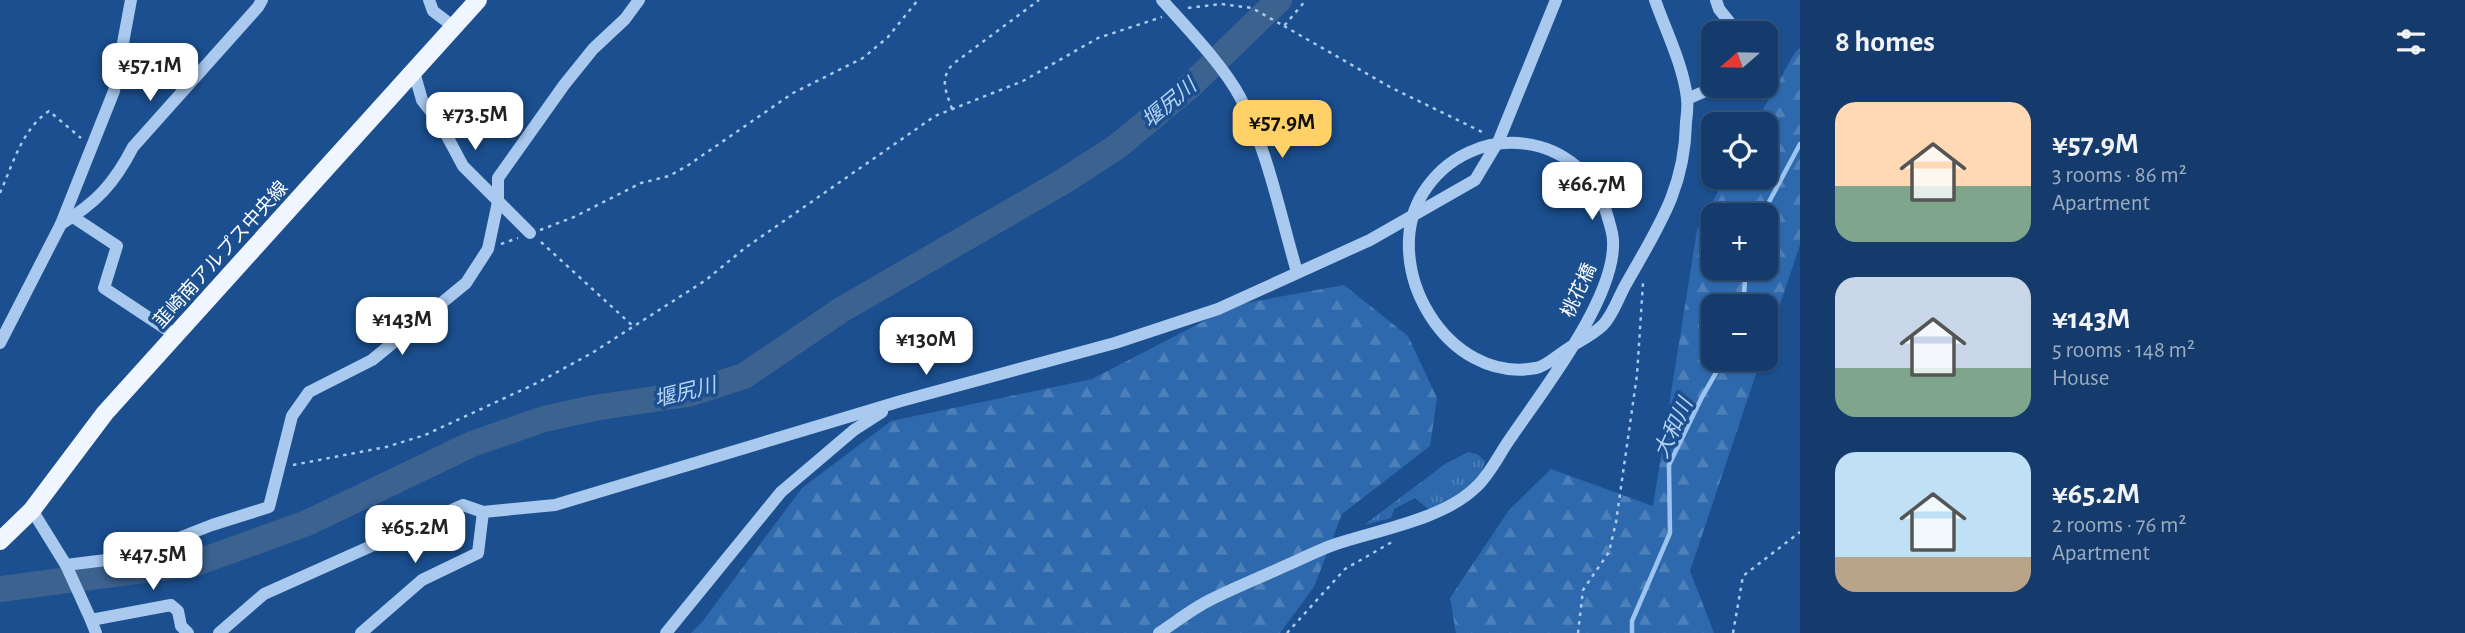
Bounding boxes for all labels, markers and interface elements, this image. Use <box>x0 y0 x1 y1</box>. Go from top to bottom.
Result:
north arrow <box>1701 21 1778 98</box>
map controls <box>1701 21 1778 371</box>
icon: filters <box>2392 23 2430 61</box>
text: 8 homes <box>1835 27 1935 57</box>
pin: ¥57.1M <box>93 43 207 103</box>
text: ¥57.1M <box>118 54 182 77</box>
water label: 堰尻川 <box>1138 73 1202 132</box>
pin: ¥73.5M <box>418 92 532 152</box>
pin: ¥57.9M <box>1225 100 1339 160</box>
text: ¥73.5M <box>442 103 508 126</box>
text: ¥57.9M <box>1249 111 1315 134</box>
button: locate <box>1701 112 1778 189</box>
text: ¥57.9M <box>2052 129 2139 159</box>
icon: home <box>1891 130 1975 214</box>
pin: ¥66.7M <box>1535 162 1649 222</box>
text: 3 rooms · 86 m² <box>2052 164 2187 187</box>
text: ¥66.7M <box>1558 173 1626 196</box>
street label: 韮崎南アルプス中央線 <box>150 177 292 332</box>
text: Apartment <box>2052 192 2150 215</box>
button: + <box>1701 203 1778 280</box>
street label: 桃花橋 <box>1558 260 1600 320</box>
button: − <box>1701 294 1778 371</box>
pin: ¥143M <box>353 298 451 357</box>
text: ¥143M <box>2052 304 2131 334</box>
icon: home <box>1891 305 1975 389</box>
text: ¥143M <box>372 308 432 331</box>
pin: ¥130M <box>877 318 975 377</box>
text: ¥130M <box>896 328 956 351</box>
text: 5 rooms · 148 m² <box>2052 339 2195 362</box>
text: House <box>2052 367 2109 390</box>
water label: 堰尻川 <box>652 373 720 410</box>
water label: 大和川 <box>1650 393 1697 461</box>
text: ¥65.2M <box>2052 479 2140 509</box>
icon: home <box>1891 480 1975 564</box>
pin: ¥65.2M <box>358 505 472 565</box>
text: 2 rooms · 76 m² <box>2052 514 2186 537</box>
text: ¥65.2M <box>381 516 449 539</box>
pin: ¥47.5M <box>96 532 210 592</box>
text: Apartment <box>2052 542 2150 565</box>
text: ¥47.5M <box>119 543 187 566</box>

